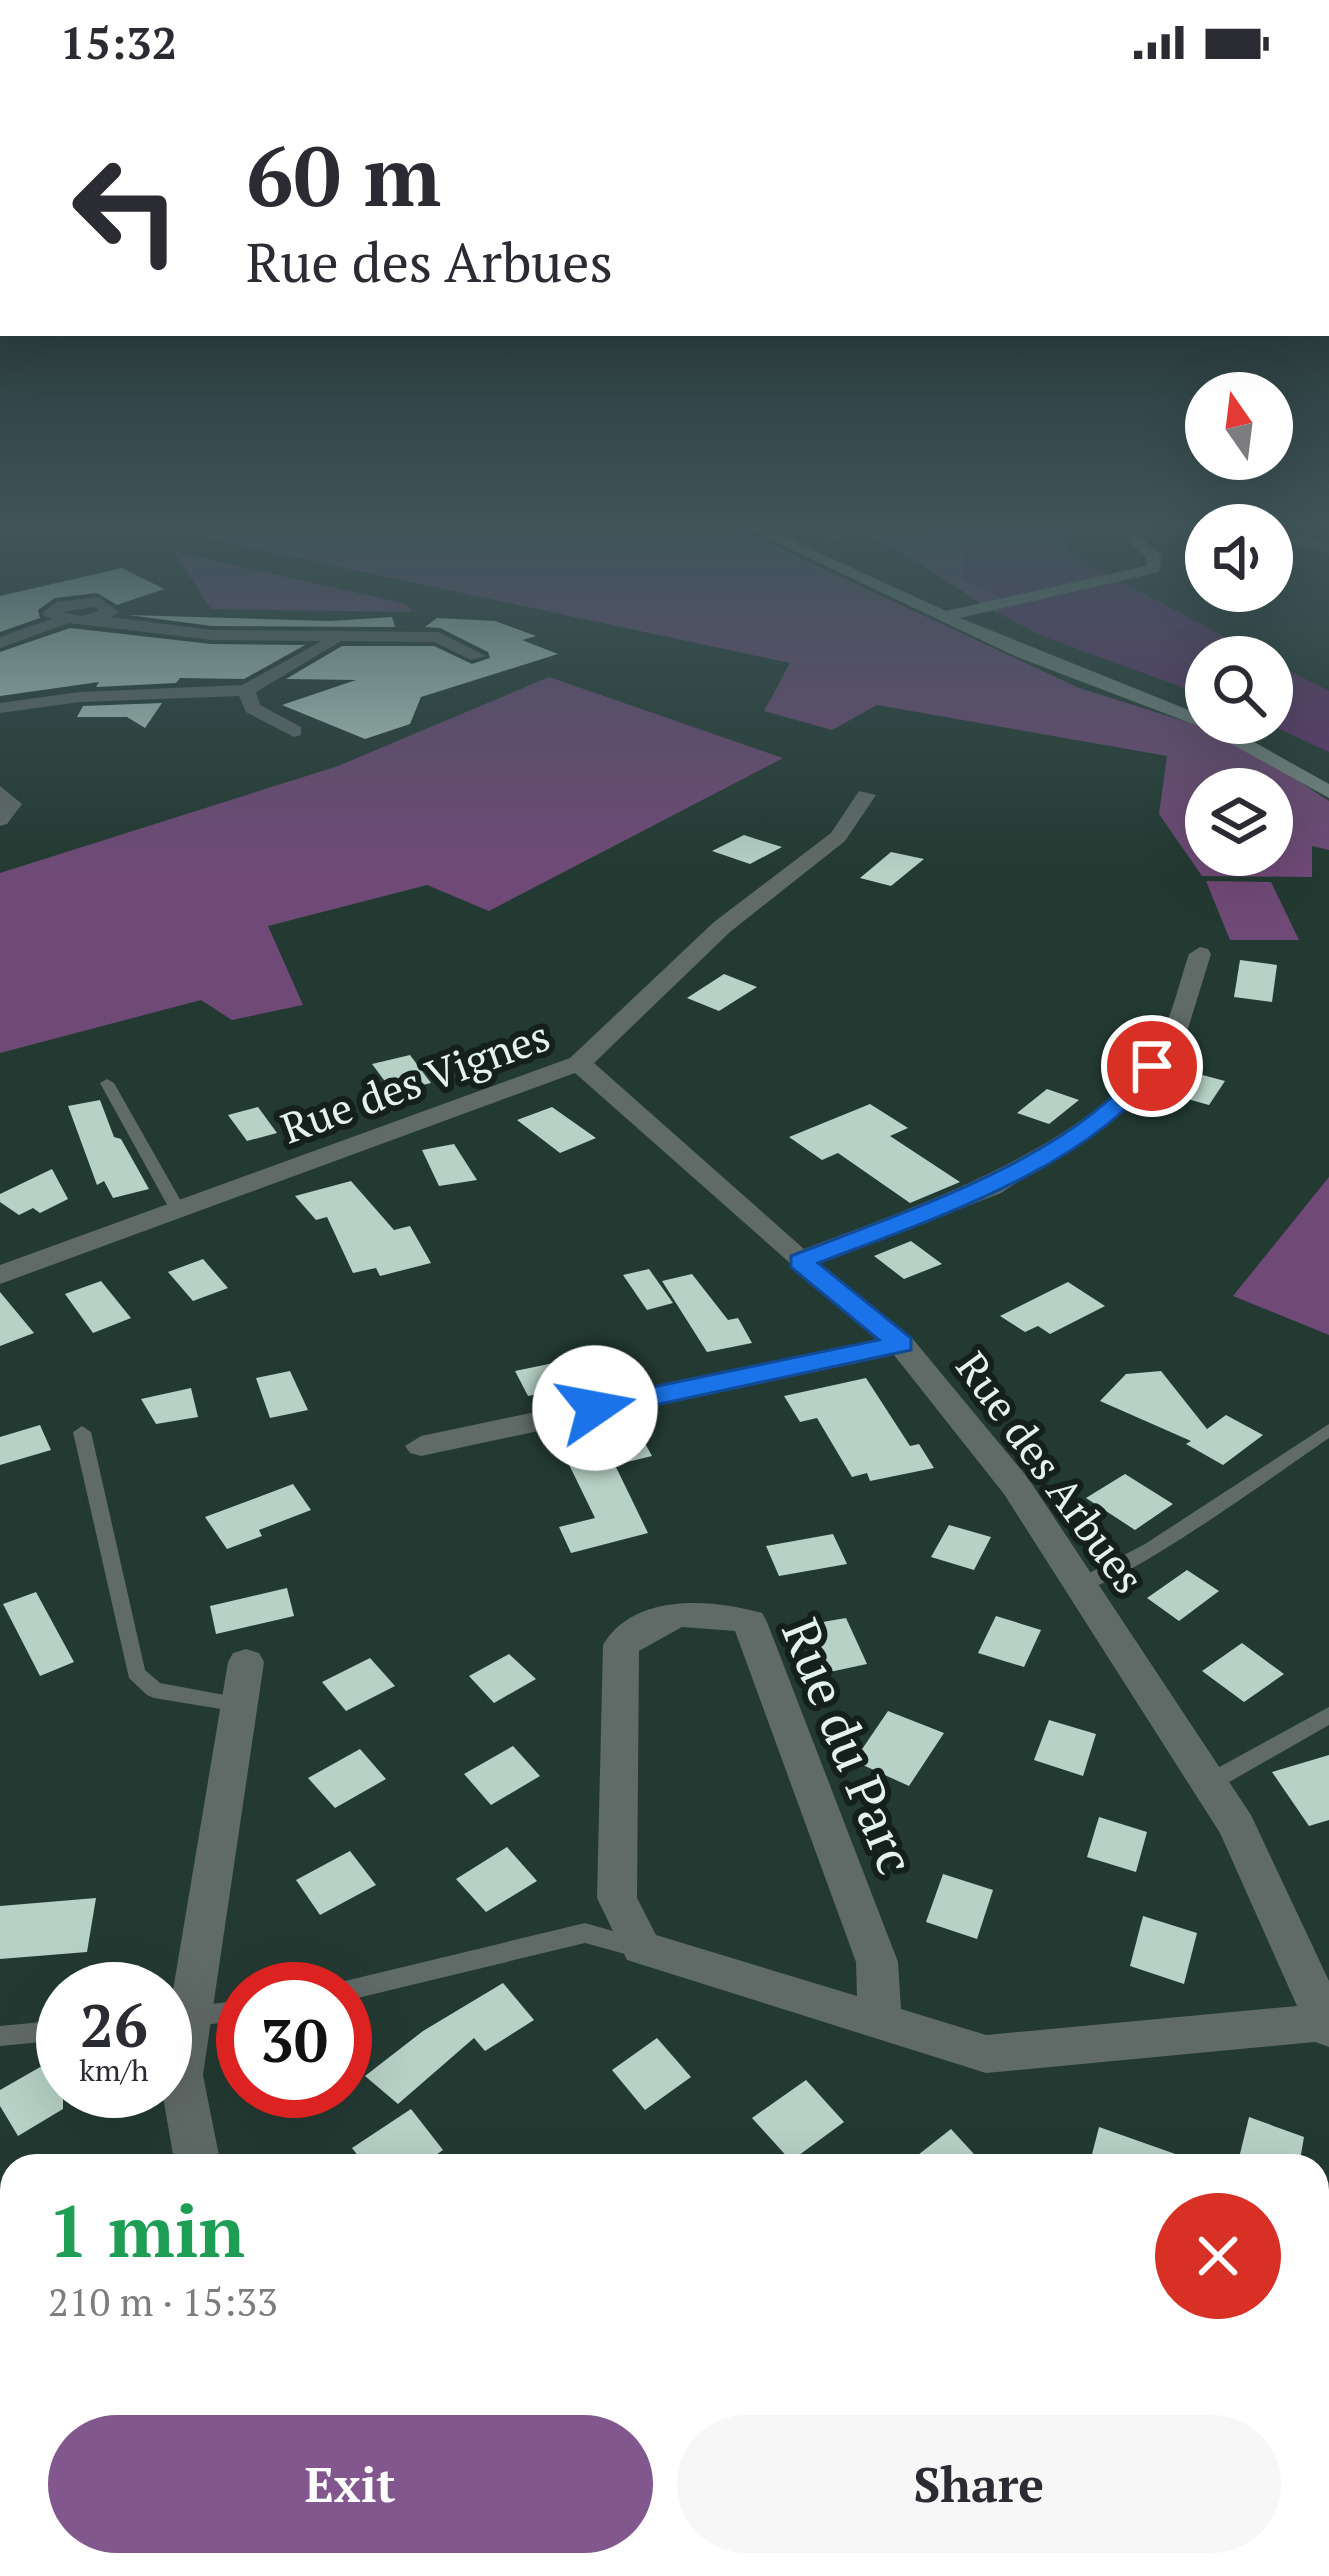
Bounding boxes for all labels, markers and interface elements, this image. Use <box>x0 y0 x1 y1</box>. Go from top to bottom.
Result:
text: 15:32 <box>60 12 177 72</box>
text: 60 m <box>246 119 441 230</box>
icon: left <box>48 132 204 288</box>
text: Rue des Arbues <box>246 226 613 297</box>
north arrow <box>1185 372 1293 480</box>
map controls <box>1185 372 1293 876</box>
button: sound <box>1185 504 1293 612</box>
button: search <box>1185 636 1293 744</box>
button: layers <box>1185 768 1293 876</box>
street label: Rue des Vignes <box>273 1007 557 1155</box>
pin <box>1101 1015 1203 1117</box>
icon: arrive <box>1119 1033 1185 1099</box>
street label: Rue des Arbues <box>944 1340 1158 1604</box>
position arrow <box>532 1345 658 1471</box>
street label: Rue du Parc <box>767 1608 931 1884</box>
speed limit sign: 30 <box>216 1962 372 2118</box>
text: 26 <box>80 1985 148 2064</box>
text: km/h <box>79 2050 149 2090</box>
text: 1 min <box>48 2182 245 2278</box>
button: close <box>1155 2193 1281 2319</box>
text: 210 m · 15:33 <box>48 2275 278 2327</box>
button: Exit <box>48 2415 653 2553</box>
button: Share <box>677 2415 1281 2553</box>

